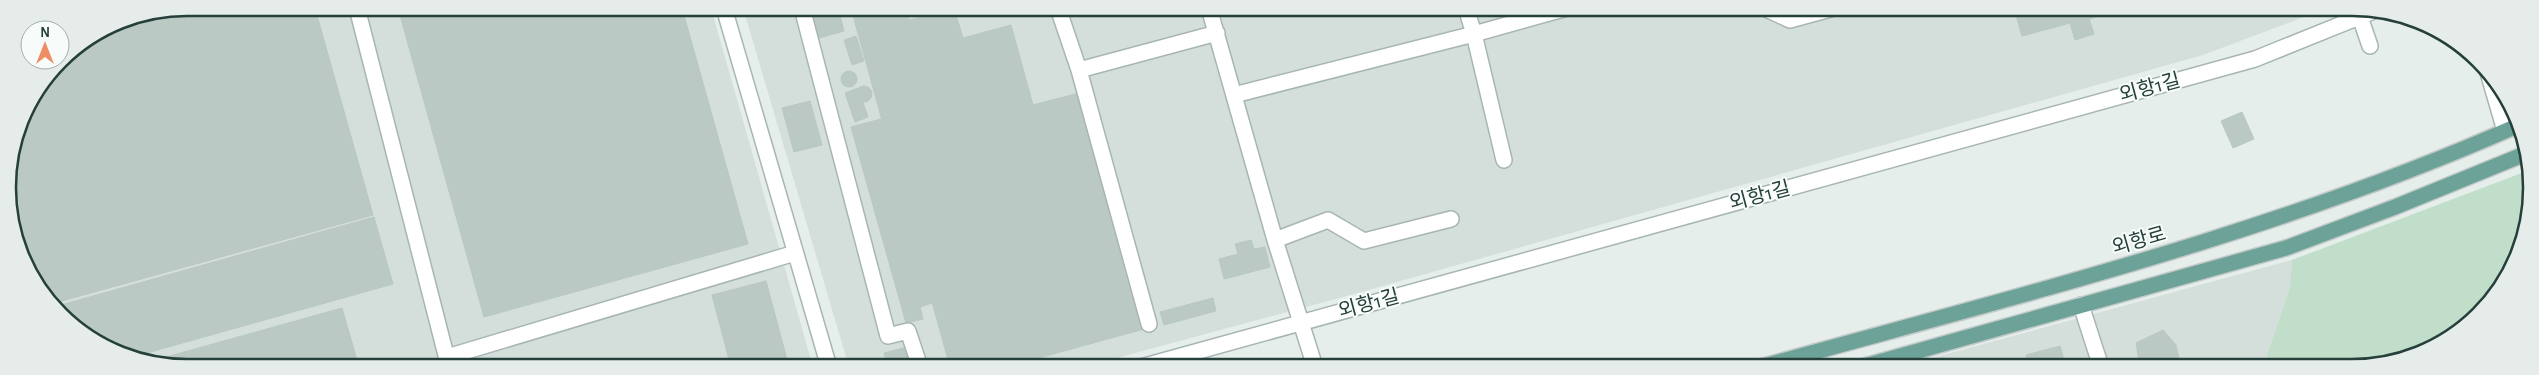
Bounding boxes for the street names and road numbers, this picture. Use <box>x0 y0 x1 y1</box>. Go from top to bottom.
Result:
street label: 외항1길 <box>2117 69 2183 106</box>
street label: 외항1길 <box>1727 177 1793 214</box>
street label: 외항로 <box>2109 223 2168 258</box>
street label: 외항1길 <box>1336 285 1402 322</box>

